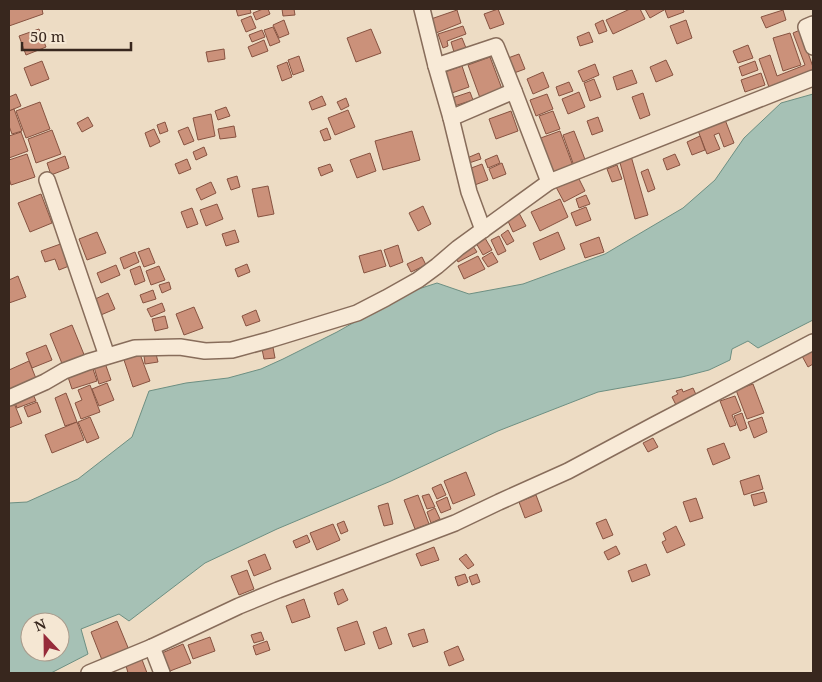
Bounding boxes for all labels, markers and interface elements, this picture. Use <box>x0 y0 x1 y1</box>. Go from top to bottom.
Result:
scale bar <box>22 20 131 52</box>
text: 50 m <box>30 26 65 46</box>
north arrow <box>20 612 70 662</box>
text: N <box>31 614 49 635</box>

